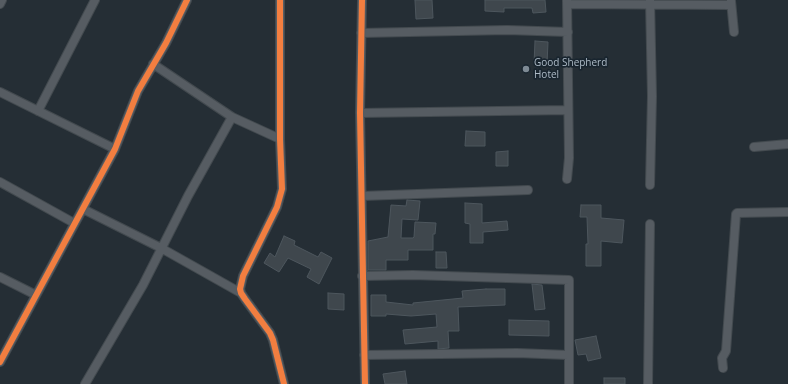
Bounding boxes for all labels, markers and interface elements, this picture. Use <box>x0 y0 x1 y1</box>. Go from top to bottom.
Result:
place label: Good Shepherd Hotel <box>534 57 607 80</box>
marker: Good Shepherd Hotel <box>521 64 531 74</box>

